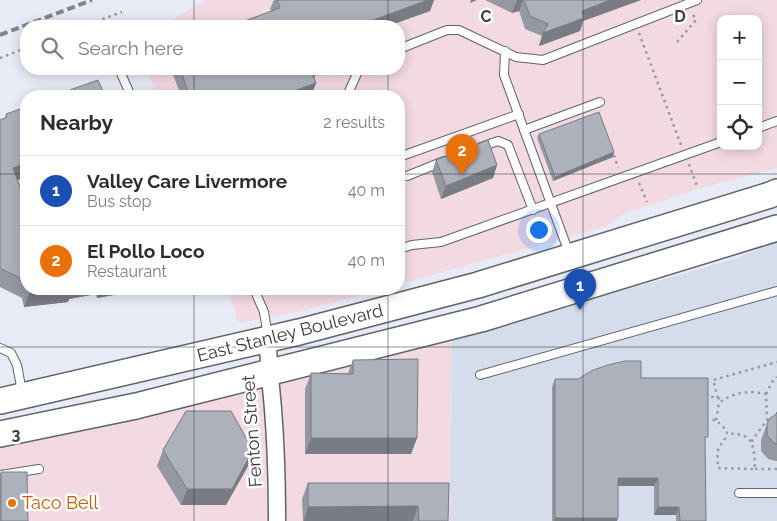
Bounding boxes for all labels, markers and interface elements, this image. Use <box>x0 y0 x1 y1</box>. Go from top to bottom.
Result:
text: C <box>481 7 492 26</box>
text: D <box>674 7 686 26</box>
map controls <box>717 15 762 150</box>
button: + <box>717 15 762 60</box>
search box <box>20 20 405 75</box>
icon: search <box>38 34 66 62</box>
text: Search here <box>78 37 184 59</box>
button: − <box>717 60 762 105</box>
button: locate <box>717 105 762 150</box>
text: Nearby <box>40 110 113 135</box>
text: 2 results <box>323 113 385 132</box>
pin: 2 <box>446 134 478 175</box>
text: Valley Care Livermore <box>87 170 287 192</box>
text: 1 <box>52 181 60 200</box>
text: 40 m <box>348 181 385 200</box>
text: Bus stop <box>87 192 151 211</box>
your location <box>526 217 552 243</box>
text: El Pollo Loco <box>87 240 204 262</box>
text: 2 <box>51 251 61 270</box>
text: 40 m <box>348 251 385 270</box>
text: Restaurant <box>87 262 167 281</box>
pin: 1 <box>564 269 596 310</box>
street label: East Stanley Boulevard <box>195 299 385 366</box>
street label: Fenton Street <box>237 374 266 488</box>
text: 3 <box>12 425 21 444</box>
place label: Taco Bell <box>22 492 98 513</box>
marker: Taco Bell <box>6 497 18 509</box>

